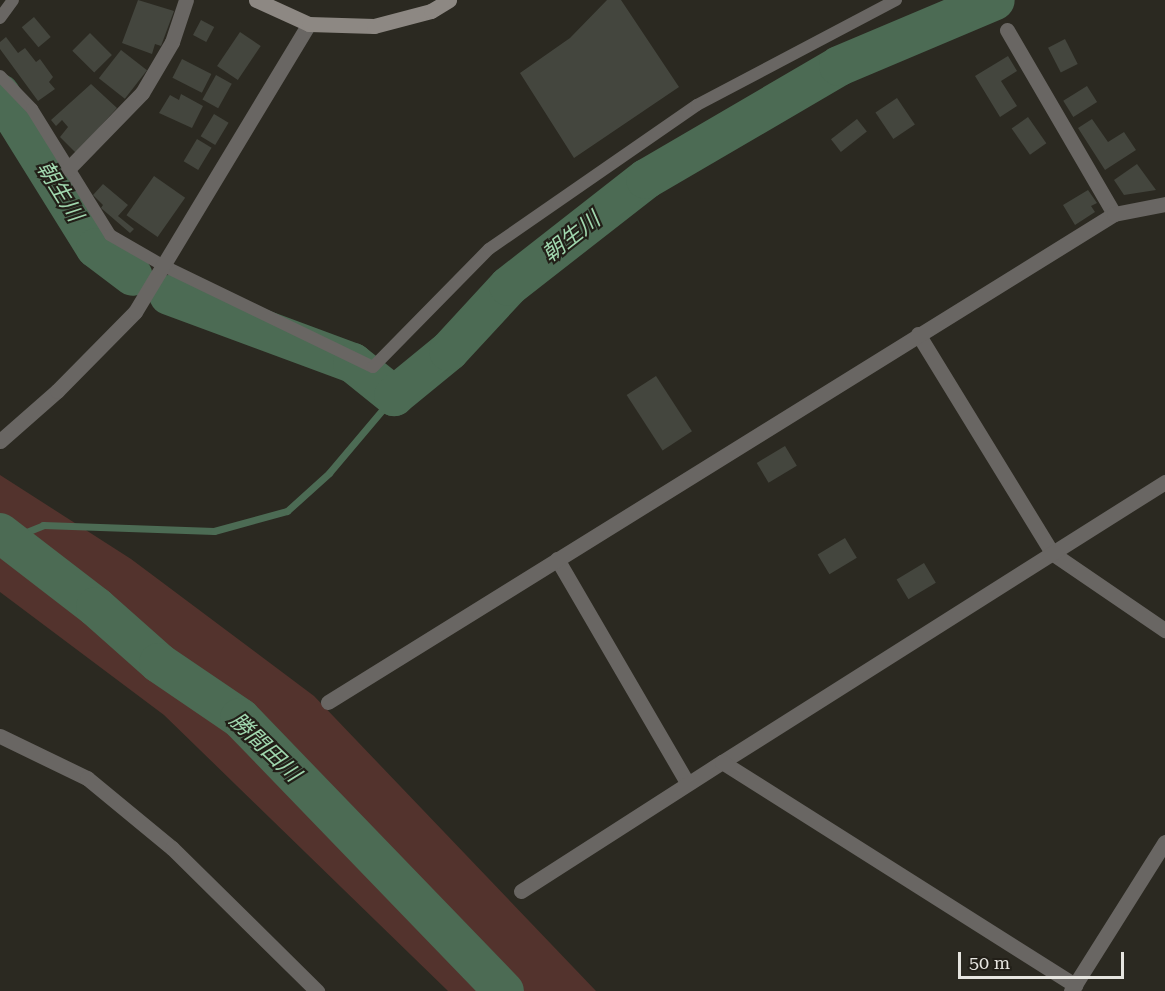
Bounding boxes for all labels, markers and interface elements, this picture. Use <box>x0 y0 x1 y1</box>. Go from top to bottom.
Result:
water label: 朝生川 <box>31 156 89 226</box>
water label: 朝生川 <box>537 206 605 268</box>
water label: 勝間田川 <box>224 707 306 787</box>
scale bar <box>961 940 1128 978</box>
text: 50 m <box>969 952 1010 973</box>

